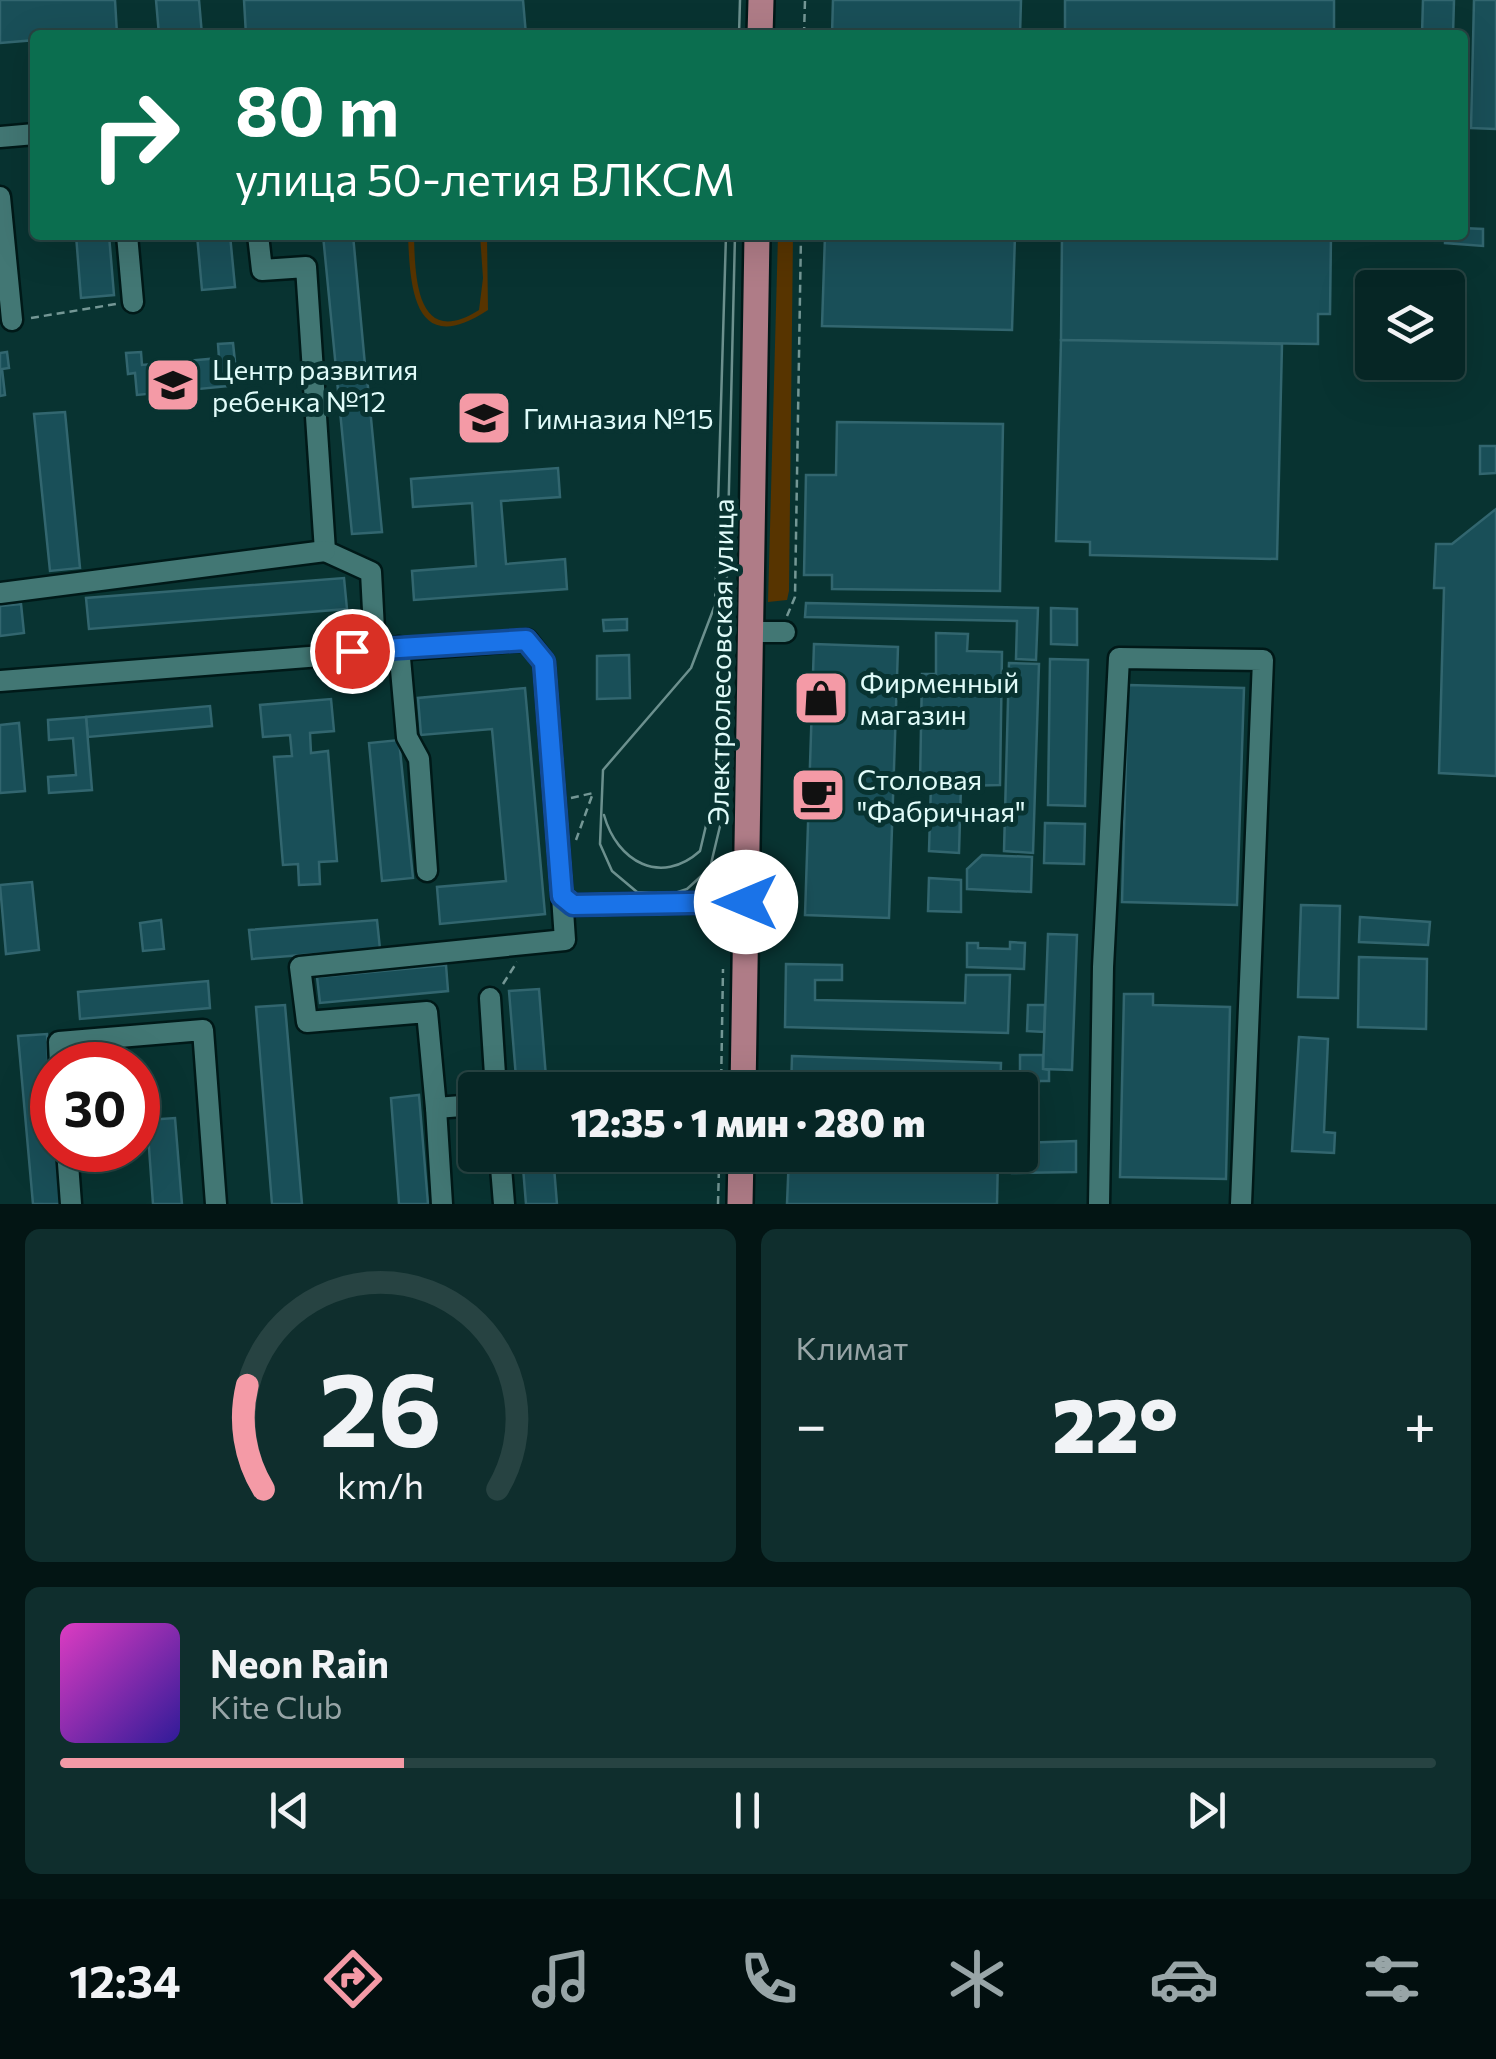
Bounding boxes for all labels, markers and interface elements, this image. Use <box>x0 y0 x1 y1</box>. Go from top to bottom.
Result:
text: 80 m <box>235 65 399 150</box>
icon: right <box>70 70 200 200</box>
text: улица 50-летия ВЛКСМ <box>235 150 735 205</box>
map controls <box>1355 270 1465 380</box>
button: layers <box>1355 270 1465 380</box>
place label: Центр развития ребенка №12 <box>212 352 418 418</box>
school or university icon: Центр развития ребенка №12 <box>143 355 203 415</box>
school or university icon: Гимназия №15 <box>454 388 514 448</box>
place label: Гимназия №15 <box>523 401 714 435</box>
street label: Электролесовская улица <box>700 498 740 826</box>
pin <box>310 609 395 694</box>
icon: arrive <box>325 624 380 679</box>
place label: Фирменный магазин <box>860 665 1019 731</box>
shop icon: Фирменный магазин <box>791 668 851 728</box>
place label: Столовая "Фабричная" <box>857 762 1026 828</box>
cafe icon: Столовая "Фабричная" <box>788 765 848 825</box>
position arrow <box>694 850 798 954</box>
speed limit sign: 30 <box>30 1042 160 1172</box>
text: 12:35 · 1 мин · 280 m <box>571 1098 925 1145</box>
text: Климат <box>796 1327 908 1367</box>
text: 26 <box>319 1341 442 1468</box>
text: 22° <box>1052 1377 1178 1468</box>
text: − <box>796 1389 827 1456</box>
text: + <box>1404 1389 1436 1456</box>
text: km/h <box>337 1463 424 1506</box>
text: Neon Rain <box>210 1639 389 1686</box>
text: Kite Club <box>210 1686 342 1726</box>
icon: previous <box>262 1783 317 1838</box>
icon: pause <box>720 1783 775 1838</box>
icon: next <box>1179 1783 1234 1838</box>
icon: directions <box>318 1944 388 2014</box>
icon: music <box>526 1944 596 2014</box>
icon: phone <box>734 1944 804 2014</box>
icon: climate <box>942 1944 1012 2014</box>
icon: car <box>1149 1944 1219 2014</box>
icon: filters <box>1357 1944 1427 2014</box>
text: 12:34 <box>69 1952 181 2007</box>

